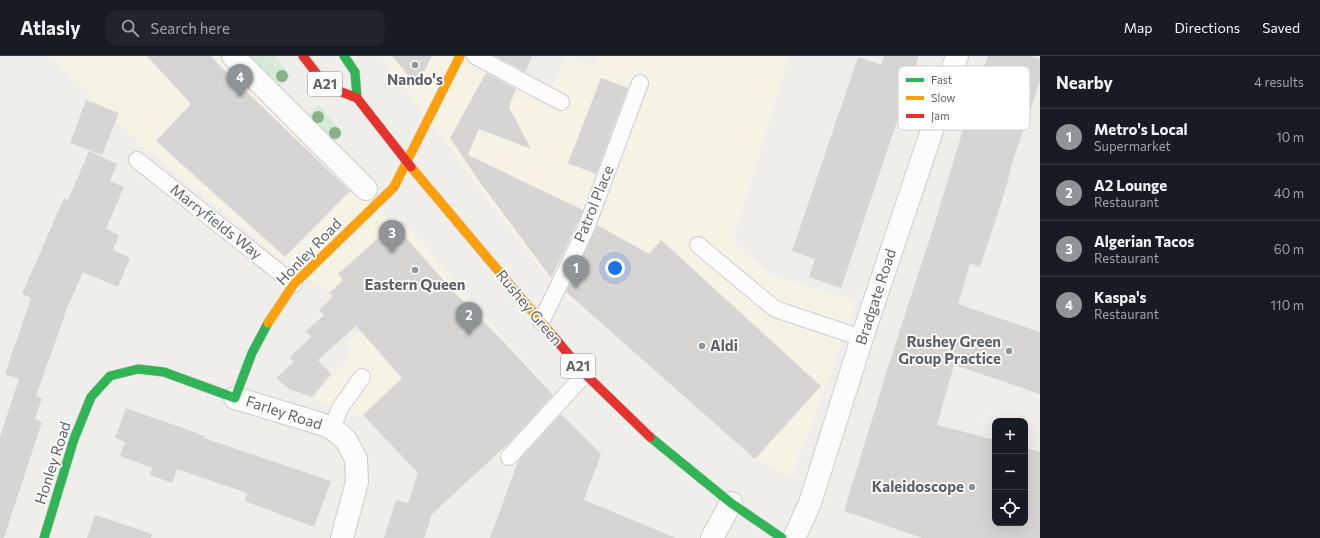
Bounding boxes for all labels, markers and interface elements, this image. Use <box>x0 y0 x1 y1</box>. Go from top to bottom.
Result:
search box <box>105 10 385 46</box>
text: Atlasly <box>20 16 81 39</box>
icon: search <box>119 17 141 39</box>
text: Search here <box>151 19 230 37</box>
text: Map <box>1124 19 1153 36</box>
text: Directions <box>1175 19 1240 36</box>
text: Saved <box>1262 19 1300 36</box>
marker: Nando's <box>410 60 420 70</box>
pin: 4 <box>227 64 253 97</box>
legend <box>898 66 1030 130</box>
place label: Nando's <box>387 70 443 88</box>
road number: A21 <box>308 72 342 96</box>
text: Nearby <box>1056 72 1113 93</box>
text: Fast <box>931 73 953 86</box>
text: 4 results <box>1254 74 1304 90</box>
text: Slow <box>931 91 956 104</box>
text: Jam <box>931 109 950 123</box>
text: Metro's Local <box>1094 120 1188 138</box>
text: 1 <box>1066 129 1072 145</box>
text: 10 m <box>1276 129 1304 145</box>
text: Supermarket <box>1094 138 1171 154</box>
street label: Patrol Place <box>570 163 617 245</box>
text: A2 Lounge <box>1094 176 1167 194</box>
street label: Marryfields Way <box>167 180 266 263</box>
text: 2 <box>1065 185 1073 201</box>
text: 40 m <box>1274 185 1304 201</box>
text: Restaurant <box>1094 194 1159 210</box>
street label: Honley Road <box>272 214 345 288</box>
pin: 3 <box>379 220 405 253</box>
text: Algerian Tacos <box>1094 232 1194 250</box>
text: 3 <box>1065 241 1073 257</box>
text: 60 m <box>1274 241 1304 257</box>
street label: Bradgate Road <box>851 246 899 347</box>
text: Restaurant <box>1094 250 1159 266</box>
pin: 1 <box>563 255 589 288</box>
your location <box>605 258 625 278</box>
marker: Eastern Queen <box>410 265 420 275</box>
street label: Rushey Green <box>493 266 567 349</box>
place label: Eastern Queen <box>365 275 465 293</box>
text: Kaspa's <box>1094 288 1147 306</box>
text: 4 <box>1065 297 1073 313</box>
text: 110 m <box>1271 297 1304 313</box>
pin: 2 <box>456 302 482 335</box>
text: Restaurant <box>1094 306 1159 322</box>
place label: Rushey Green Group Practice <box>898 332 1001 367</box>
place label: Aldi <box>710 336 738 354</box>
marker: Aldi <box>697 341 707 351</box>
marker: Rushey Green Group Practice <box>1004 346 1014 356</box>
road number: A21 <box>561 354 595 378</box>
street label: Farley Road <box>244 391 325 433</box>
map controls <box>992 418 1028 526</box>
button: + <box>992 418 1028 454</box>
street label: Honley Road <box>30 419 74 506</box>
button: − <box>992 454 1028 490</box>
place label: Kaleidoscope <box>872 477 964 495</box>
marker: Kaleidoscope <box>967 482 977 492</box>
button: locate <box>992 490 1028 526</box>

